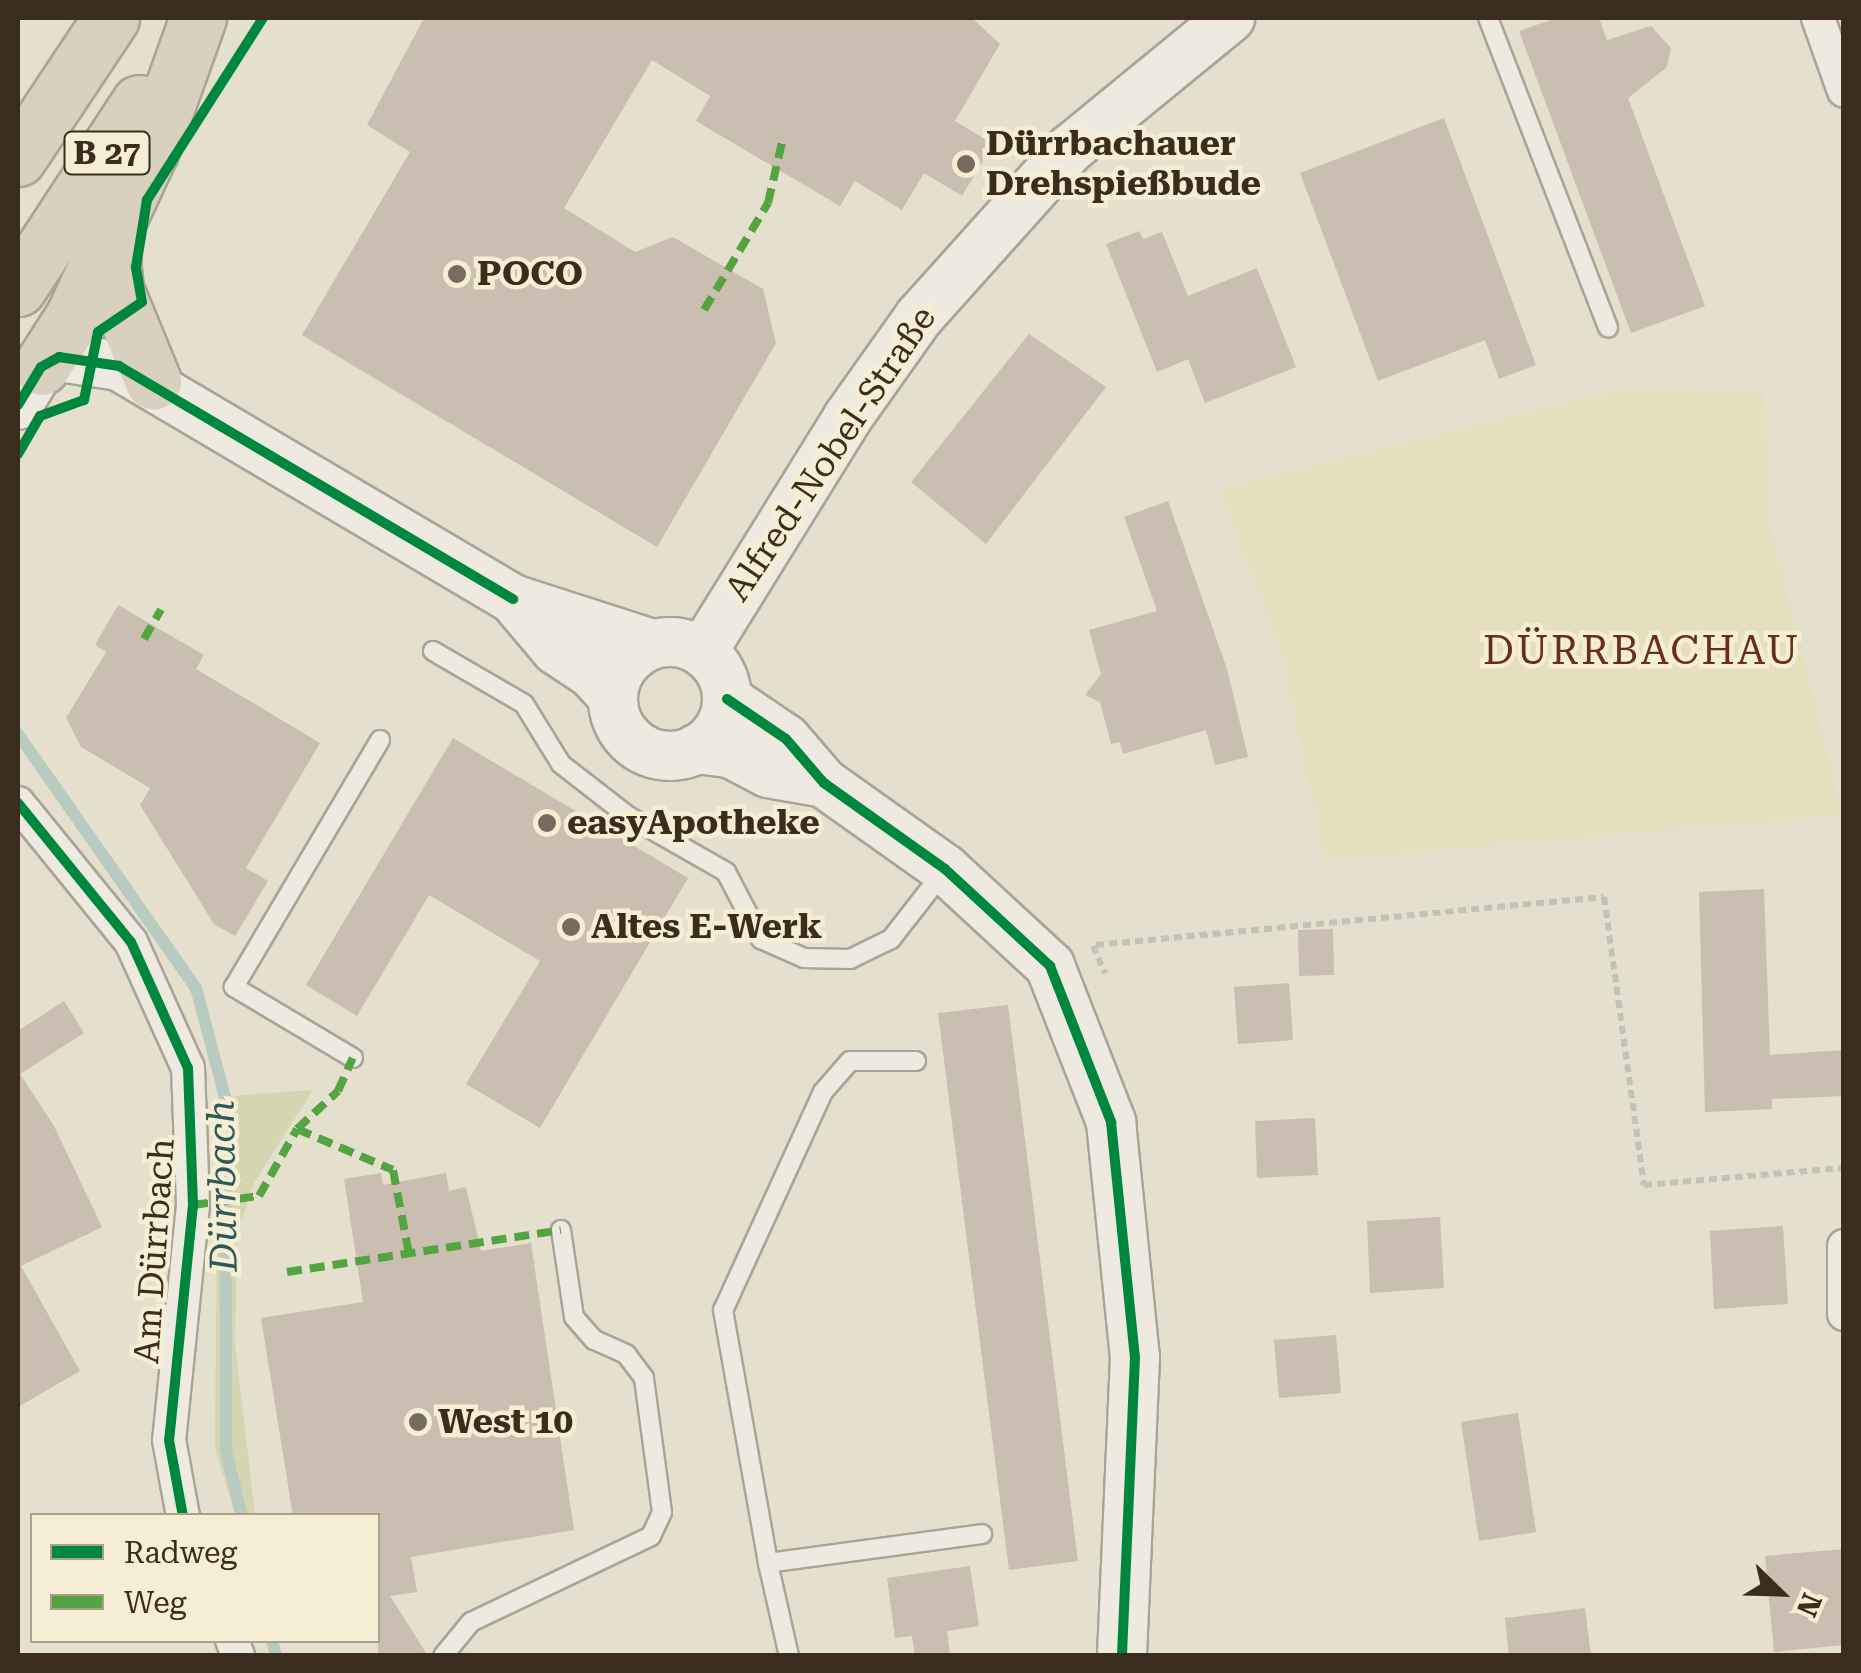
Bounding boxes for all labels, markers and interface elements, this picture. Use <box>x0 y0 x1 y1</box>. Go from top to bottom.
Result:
place label: Dürrbachauer Drehspießbude <box>986 123 1261 205</box>
road number: B 27 <box>62 126 152 180</box>
marker: Dürrbachauer Drehspießbude <box>955 153 977 175</box>
place label: POCO <box>477 253 583 295</box>
marker: POCO <box>446 263 468 285</box>
street label: Alfred-Nobel-Straße <box>717 299 945 609</box>
district label: DÜRRBACHAU <box>1483 627 1801 675</box>
place label: easyApotheke <box>567 802 820 844</box>
marker: easyApotheke <box>536 812 558 834</box>
place label: Altes E-Werk <box>591 906 822 948</box>
marker: Altes E-Werk <box>560 916 582 938</box>
water label: Dürrbach <box>199 1100 247 1272</box>
street label: Am Dürrbach <box>126 1137 184 1365</box>
place label: West 10 <box>438 1401 573 1443</box>
marker: West 10 <box>407 1411 429 1433</box>
legend <box>30 1513 380 1643</box>
text: Radweg <box>124 1535 237 1570</box>
north arrow <box>1731 1543 1831 1643</box>
text: Weg <box>124 1585 187 1620</box>
text: N <box>1790 1589 1828 1621</box>

